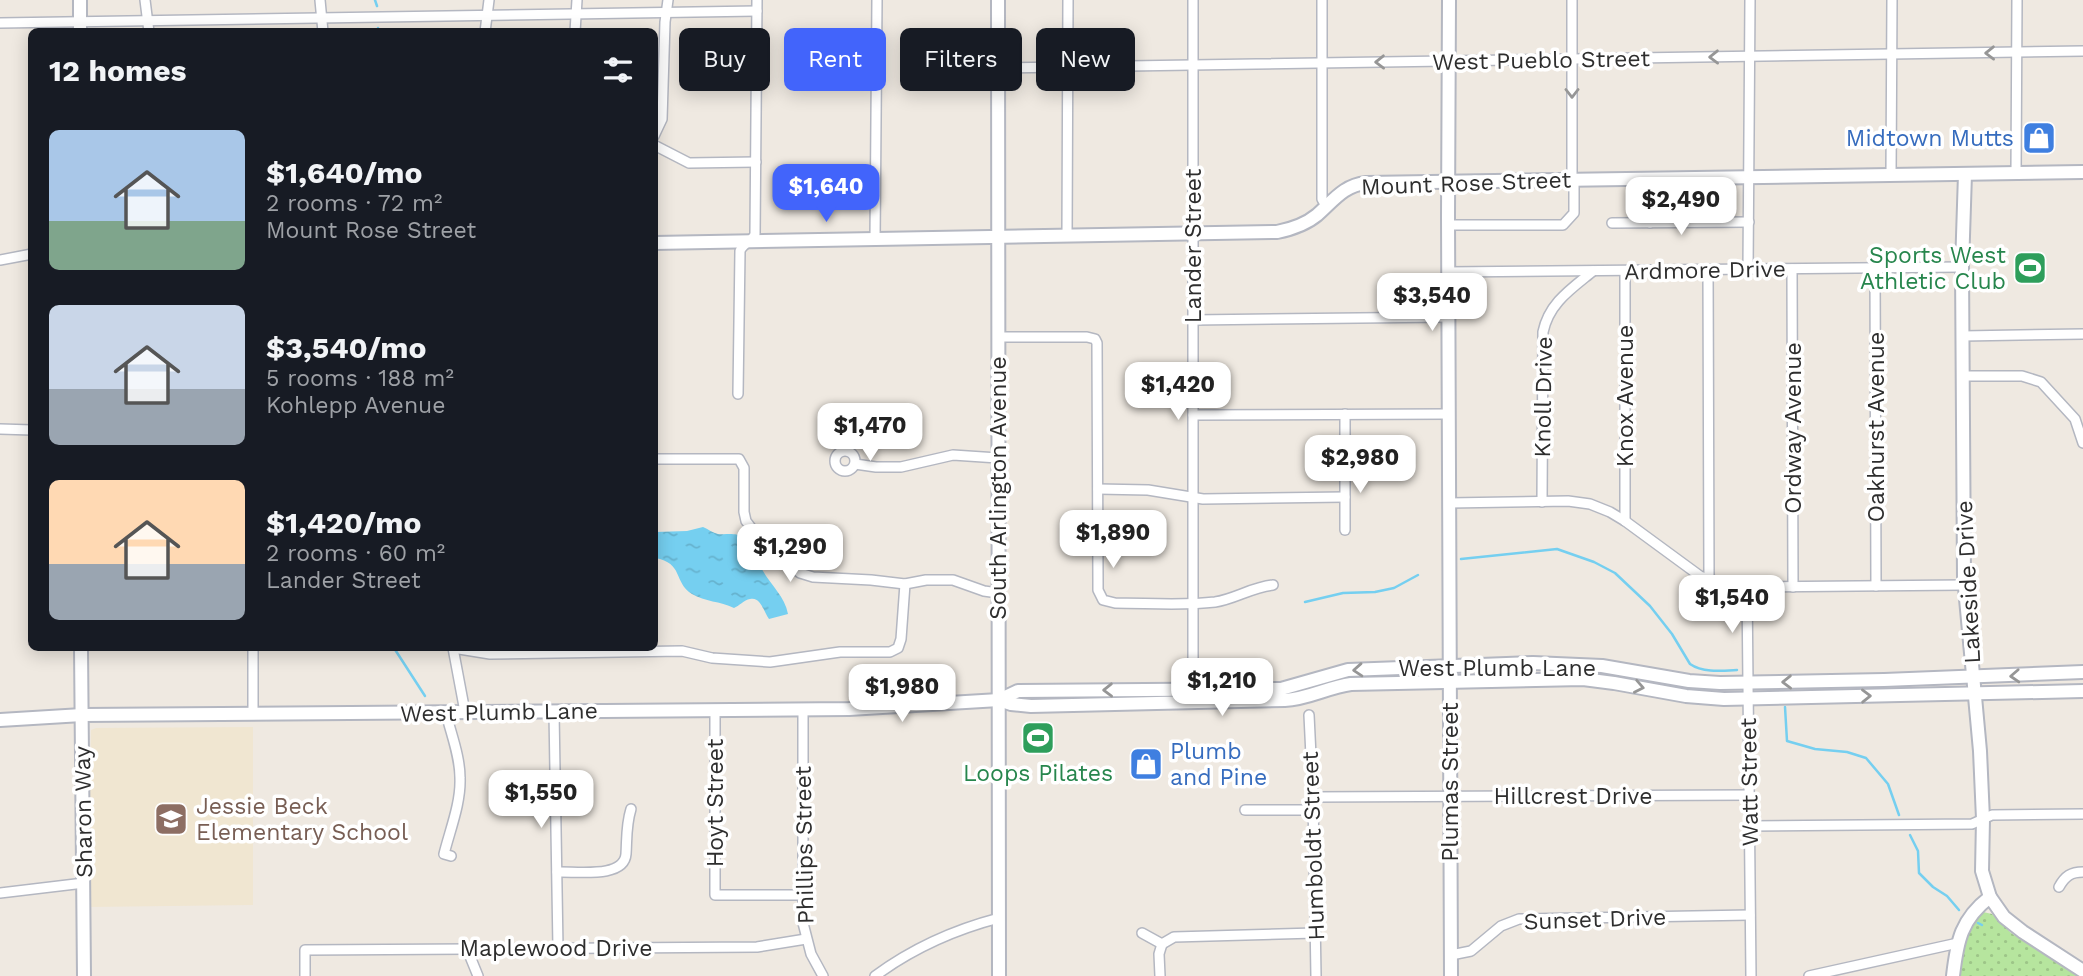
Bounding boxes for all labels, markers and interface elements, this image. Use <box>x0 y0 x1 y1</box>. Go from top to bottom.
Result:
chip: Buy <box>679 28 770 91</box>
chip: Rent <box>784 28 886 91</box>
chip: Filters <box>900 28 1022 91</box>
chip: New <box>1036 28 1135 91</box>
street label: West Pueblo Street <box>1432 45 1651 76</box>
one-way arrow <box>1985 45 1996 60</box>
one-way arrow <box>1708 49 1719 65</box>
icon: filters <box>599 51 637 89</box>
text: 12 homes <box>49 53 187 88</box>
one-way arrow <box>1375 54 1385 70</box>
one-way arrow <box>1564 88 1580 98</box>
shop icon: Midtown Mutts <box>2020 119 2058 157</box>
place label: Midtown Mutts <box>1846 125 2014 152</box>
text: $1,640/mo <box>266 155 422 190</box>
icon: home <box>105 158 189 242</box>
pin: $1,640 <box>769 164 883 224</box>
street label: Mount Rose Street <box>1361 166 1572 201</box>
street label: Lander Street <box>1180 168 1207 323</box>
text: $1,640 <box>788 173 864 200</box>
pin: $2,490 <box>1624 177 1738 237</box>
text: $2,490 <box>1642 186 1720 213</box>
text: 2 rooms · 72 m² <box>266 190 442 217</box>
text: Mount Rose Street <box>266 217 476 244</box>
place label: Sports West Athletic Club <box>1860 242 2006 295</box>
sports icon: Sports West Athletic Club <box>2011 249 2049 287</box>
street label: Ardmore Drive <box>1624 256 1786 285</box>
pin: $3,540 <box>1375 274 1489 333</box>
text: $3,540 <box>1393 282 1471 309</box>
street label: Knox Avenue <box>1612 325 1639 467</box>
text: $3,540/mo <box>266 330 426 365</box>
street label: Oakhurst Avenue <box>1863 332 1890 522</box>
icon: home <box>105 333 189 417</box>
street label: Knoll Drive <box>1529 336 1558 458</box>
street label: Ordway Avenue <box>1780 342 1807 514</box>
street label: South Arlington Avenue <box>985 356 1012 620</box>
pin: $1,420 <box>1121 362 1235 422</box>
text: 5 rooms · 188 m² <box>266 365 454 392</box>
text: $1,420 <box>1141 371 1215 398</box>
text: Kohlepp Avenue <box>266 392 446 419</box>
pin: $1,470 <box>813 404 927 463</box>
text: $1,470 <box>833 412 907 439</box>
pin: $2,980 <box>1303 435 1417 495</box>
text: $2,980 <box>1321 444 1399 471</box>
street label: Lakeside Drive <box>1951 500 1986 664</box>
text: $1,420/mo <box>266 505 421 540</box>
icon: home <box>105 508 189 592</box>
pin: $1,890 <box>1056 510 1170 570</box>
text: $1,890 <box>1076 519 1150 546</box>
pin: $1,290 <box>733 524 847 584</box>
text: $1,290 <box>753 533 827 560</box>
text: 2 rooms · 60 m² <box>266 540 445 567</box>
text: Lander Street <box>266 567 421 594</box>
pin: $1,540 <box>1675 576 1789 635</box>
text: $1,540 <box>1695 584 1769 611</box>
street label: West Plumb Lane <box>1398 655 1596 682</box>
pin: $1,210 <box>1165 658 1279 718</box>
one-way arrow <box>1352 662 1363 677</box>
pin: $1,980 <box>845 664 959 724</box>
text: $1,210 <box>1187 667 1257 694</box>
one-way arrow <box>2009 668 2020 683</box>
text: $1,980 <box>865 673 939 700</box>
one-way arrow <box>1782 674 1792 690</box>
one-way arrow <box>1633 679 1645 694</box>
one-way arrow <box>1103 682 1113 698</box>
one-way arrow <box>1861 688 1872 704</box>
street label: West Plumb Lane <box>400 697 598 728</box>
street label: Plumas Street <box>1437 702 1464 862</box>
street label: Watt Street <box>1735 717 1764 847</box>
sports icon: Loops Pilates <box>1019 719 1057 757</box>
street label: Hoyt Street <box>702 738 729 867</box>
place label: Plumb and Pine <box>1170 738 1267 791</box>
shop icon: Plumb and Pine <box>1127 745 1165 783</box>
street label: Sharon Way <box>69 746 98 878</box>
street label: Humboldt Street <box>1297 751 1330 941</box>
place label: Loops Pilates <box>963 760 1113 787</box>
street label: Phillips Street <box>790 765 819 924</box>
pin: $1,550 <box>484 770 598 830</box>
text: $1,550 <box>505 779 577 806</box>
street label: Hillcrest Drive <box>1493 783 1653 810</box>
place label: Jessie Beck Elementary School <box>196 793 408 846</box>
school or university icon: Jessie Beck Elementary School <box>152 800 190 838</box>
street label: Sunset Drive <box>1523 904 1667 935</box>
street label: Maplewood Drive <box>460 935 652 962</box>

